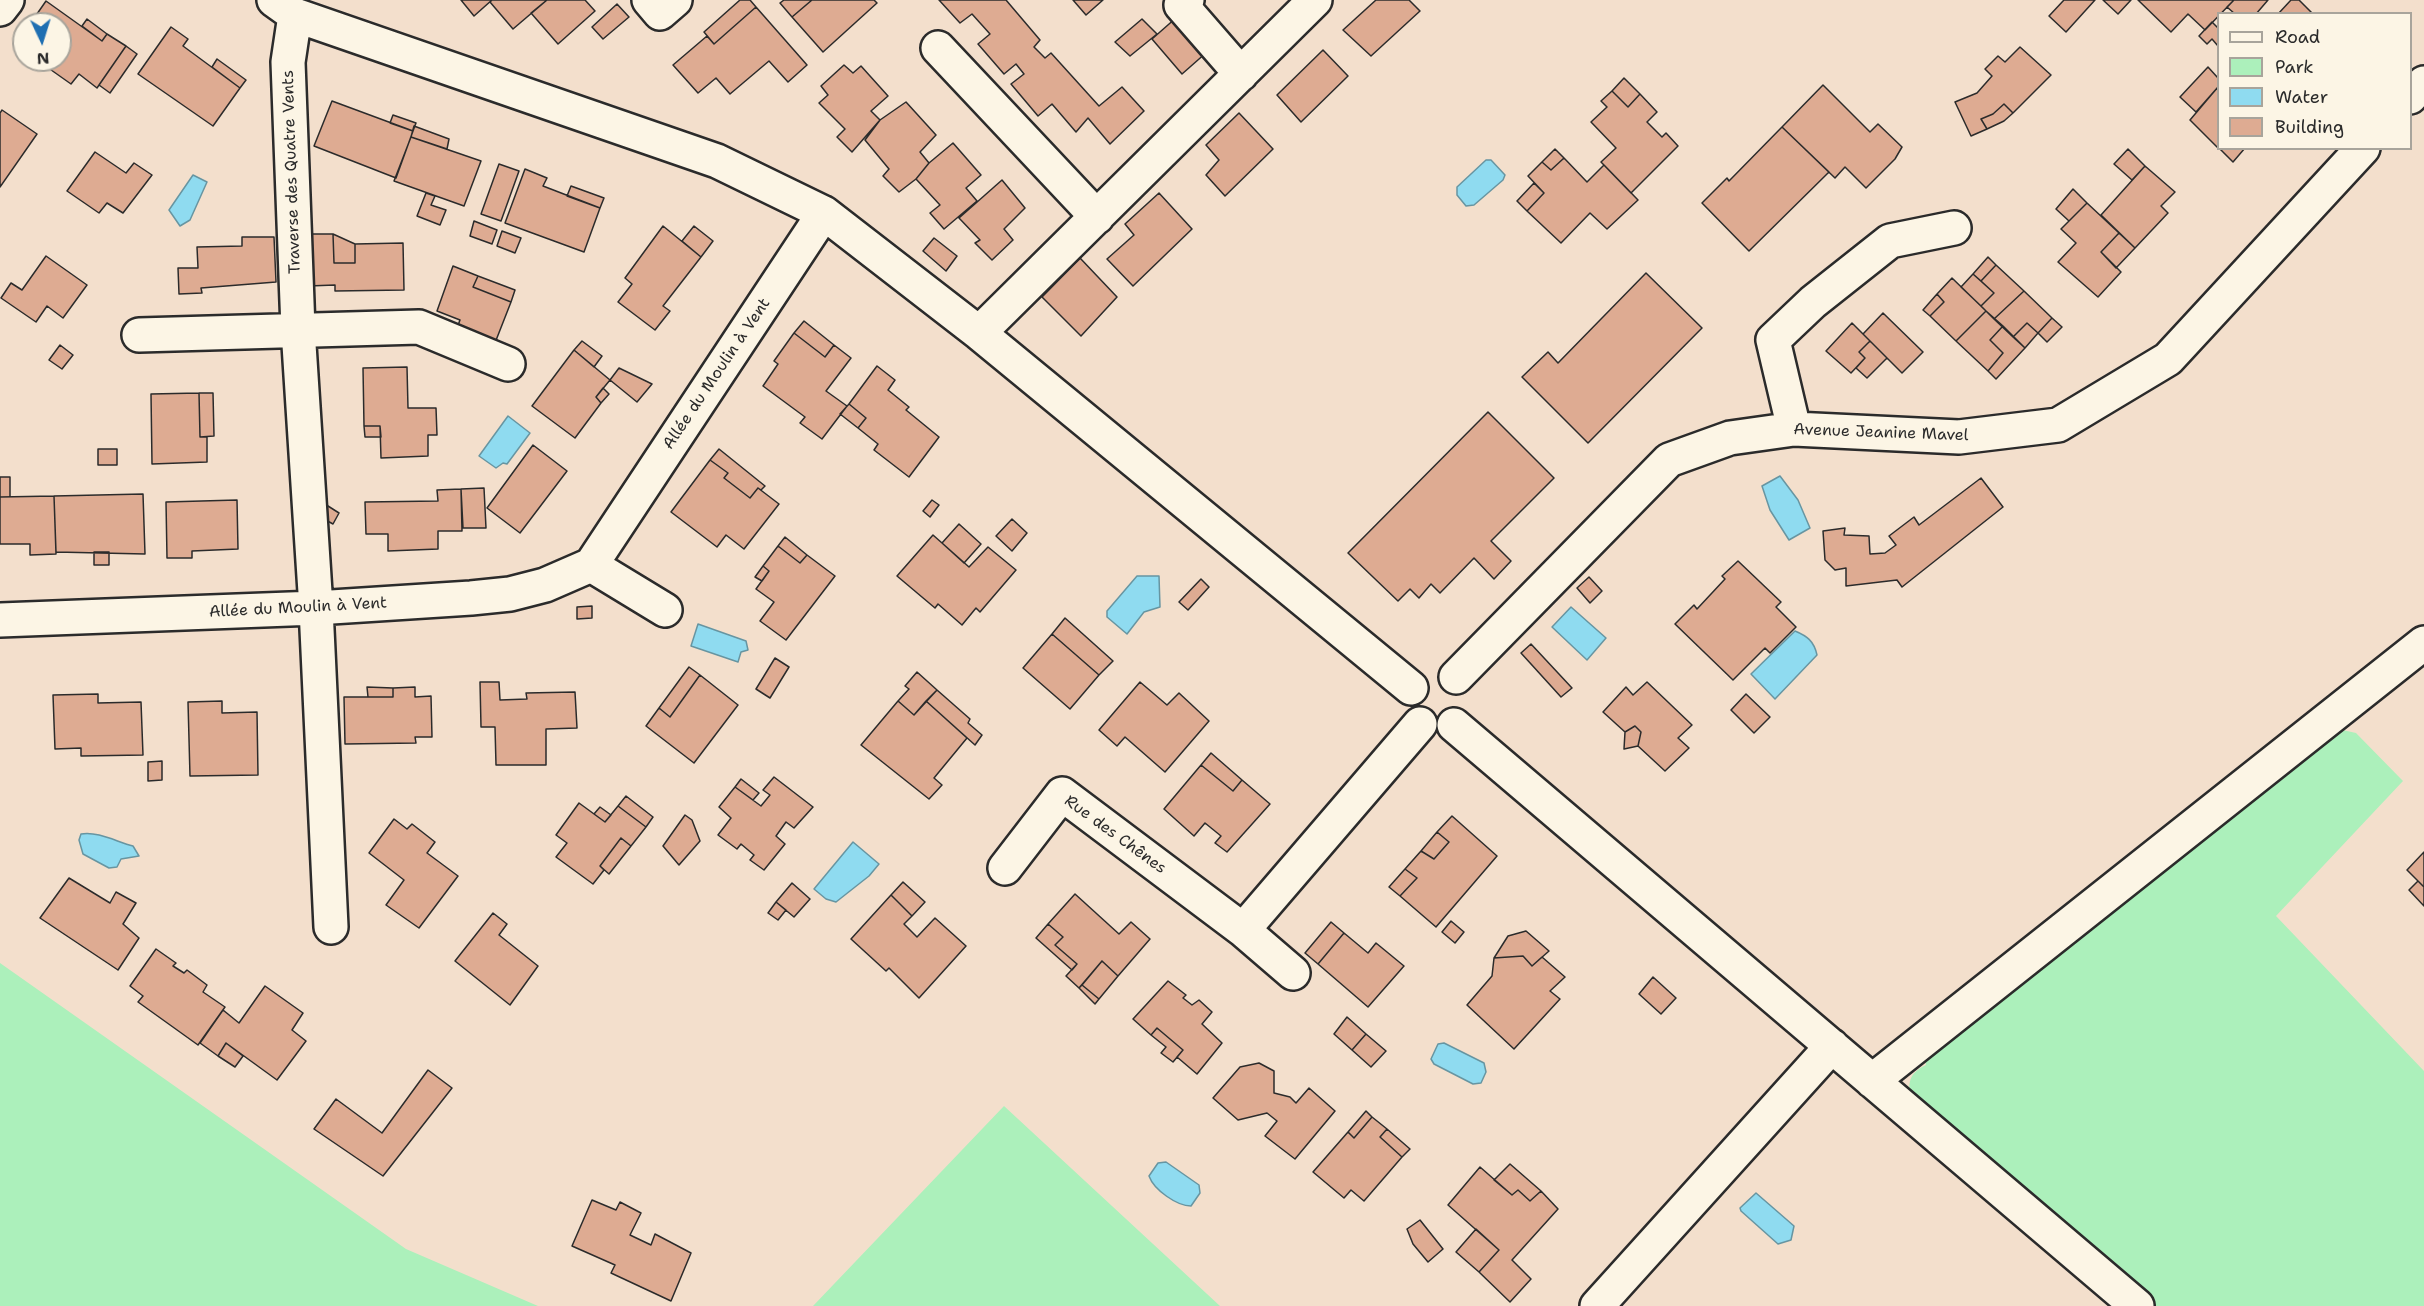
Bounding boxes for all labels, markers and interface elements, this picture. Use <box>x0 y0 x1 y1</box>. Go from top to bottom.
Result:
north arrow <box>12 12 72 72</box>
legend <box>2217 12 2412 150</box>
text: Road <box>2275 25 2320 49</box>
text: N <box>36 48 50 69</box>
text: Park <box>2275 55 2314 79</box>
street label: Traverse des Quatre Vents <box>279 70 305 274</box>
text: Water <box>2275 85 2328 109</box>
text: Building <box>2275 115 2344 139</box>
street label: Allée du Moulin à Vent <box>659 295 775 453</box>
street label: Avenue Jeanine Mavel <box>1793 420 1969 446</box>
street label: Allée du Moulin à Vent <box>209 594 387 622</box>
street label: Rue des Chênes <box>1060 792 1170 878</box>

